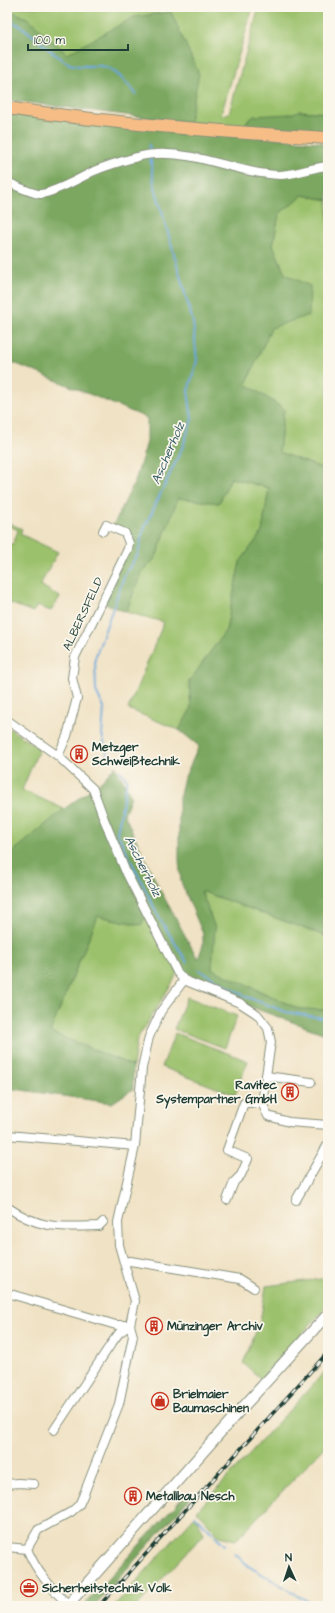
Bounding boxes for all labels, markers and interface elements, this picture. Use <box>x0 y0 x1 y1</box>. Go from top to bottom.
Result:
scale bar <box>28 26 128 52</box>
text: 100 m <box>34 32 65 49</box>
water label: Ascherholz <box>147 418 190 487</box>
street label: ALBERSFELD <box>59 574 108 654</box>
place label: Metzger Schweißtechnik <box>91 739 180 770</box>
building icon: Metzger Schweißtechnik <box>69 744 89 764</box>
water label: Ascherholz <box>120 833 167 901</box>
place label: Ravitec Systempartner GmbH <box>155 1077 278 1109</box>
building icon: Ravitec Systempartner GmbH <box>280 1082 300 1102</box>
building icon: Münzinger Archiv <box>144 1316 164 1336</box>
place label: Münzinger Archiv <box>167 1318 264 1337</box>
place label: Brielmaier Baumaschinen <box>173 1386 249 1417</box>
shop icon: Brielmaier Baumaschinen <box>150 1391 170 1411</box>
building icon: Metallbau Nesch <box>123 1486 143 1506</box>
place label: Metallbau Nesch <box>146 1488 236 1505</box>
north arrow <box>269 1547 309 1587</box>
text: N <box>285 1550 292 1565</box>
office icon: Sicherheitstechnik Volk <box>19 1578 39 1598</box>
place label: Sicherheitstechnik Volk <box>41 1580 172 1597</box>

